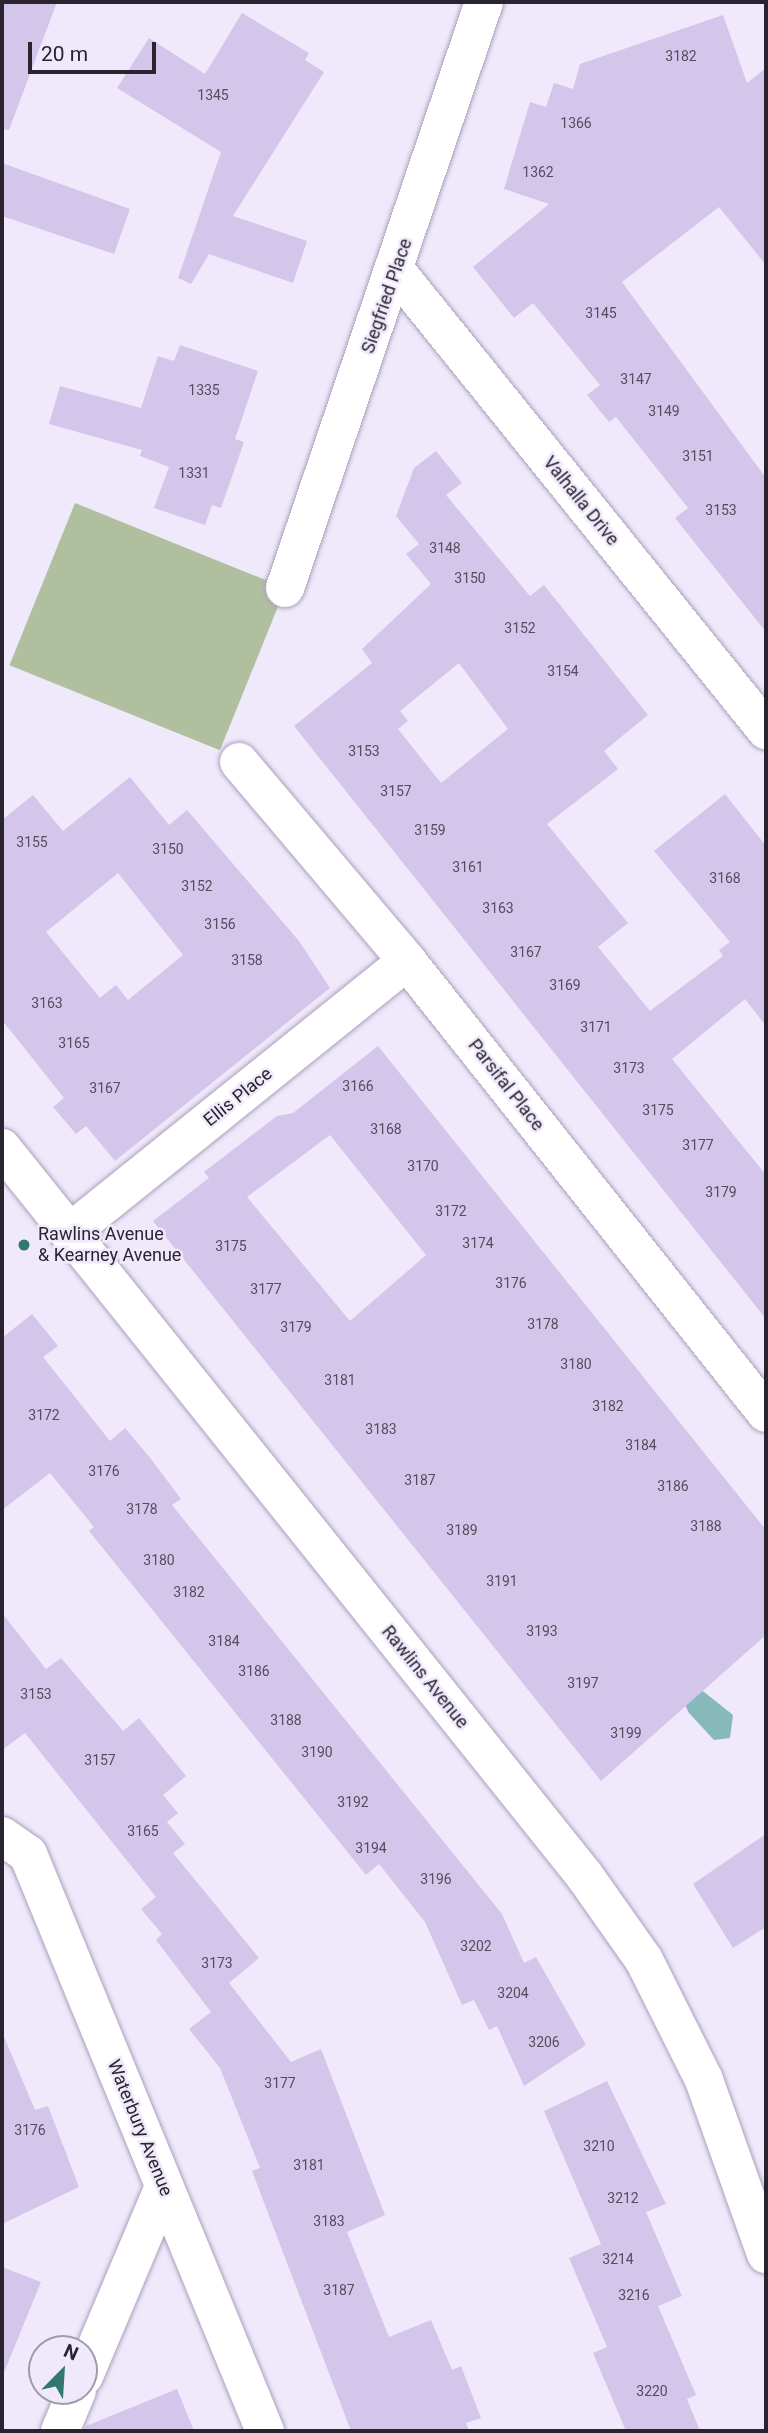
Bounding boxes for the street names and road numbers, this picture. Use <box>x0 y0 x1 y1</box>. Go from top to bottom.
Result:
street label: Siegfried Place <box>357 236 417 356</box>
street label: Valhalla Drive <box>539 452 623 550</box>
street label: Parsifal Place <box>464 1035 548 1135</box>
street label: Ellis Place <box>199 1063 277 1131</box>
street label: Rawlins Avenue <box>377 1621 473 1733</box>
street label: Waterbury Avenue <box>103 2057 177 2199</box>

